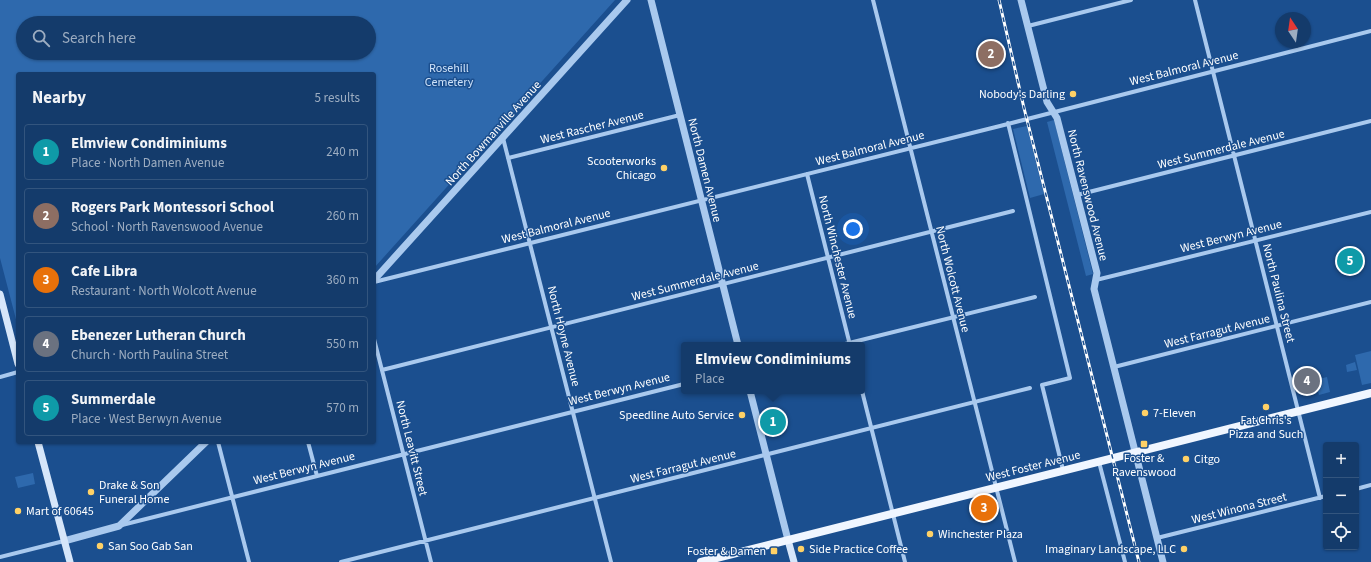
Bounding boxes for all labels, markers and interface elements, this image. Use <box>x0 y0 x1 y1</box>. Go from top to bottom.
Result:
north arrow <box>1275 12 1311 48</box>
search box <box>16 16 376 60</box>
icon: search <box>30 27 52 49</box>
text: Search here <box>62 28 136 49</box>
pin: 2 <box>978 39 1004 69</box>
street label: West Balmoral Avenue <box>1128 47 1240 90</box>
park label: Rosehill Cemetery <box>425 60 474 91</box>
street label: North Bowmanville Avenue <box>442 77 545 190</box>
text: Nearby <box>32 86 86 110</box>
place label: Nobody's Darling <box>979 86 1065 103</box>
text: 5 results <box>315 89 360 107</box>
marker: Nobody's Darling <box>1068 89 1078 99</box>
street label: West Rascher Avenue <box>539 106 646 149</box>
street label: North Damen Avenue <box>683 116 726 224</box>
street label: West Summerdale Avenue <box>1156 125 1287 174</box>
street label: West Balmoral Avenue <box>814 127 926 170</box>
street label: North Ravenswood Avenue <box>1063 128 1112 263</box>
text: Elmview Condiminiums <box>71 133 227 154</box>
text: 1 <box>43 143 49 161</box>
text: 240 m <box>326 143 359 161</box>
place label: Scooterworks Chicago <box>587 153 656 184</box>
text: Place · North Damen Avenue <box>71 154 224 172</box>
marker: Scooterworks Chicago <box>659 163 669 173</box>
street label: North Winchester Avenue <box>814 194 861 321</box>
text: Rogers Park Montessori School <box>71 197 274 218</box>
street label: West Balmoral Avenue <box>500 205 612 248</box>
text: 2 <box>43 207 49 225</box>
text: 260 m <box>326 207 359 225</box>
street label: West Berwyn Avenue <box>1179 216 1284 257</box>
text: School · North Ravenswood Avenue <box>71 218 263 236</box>
your location <box>843 219 863 239</box>
street label: North Wolcott Avenue <box>931 224 974 334</box>
street label: North Paulina Street <box>1258 242 1299 344</box>
pin: 5 <box>1337 246 1363 276</box>
street label: West Summerdale Avenue <box>630 257 761 306</box>
text: Cafe Libra <box>71 261 137 282</box>
text: 3 <box>43 271 49 289</box>
text: 360 m <box>326 271 359 289</box>
text: Restaurant · North Wolcott Avenue <box>71 282 257 300</box>
street label: North Hoyne Avenue <box>543 284 584 388</box>
street label: West Farragut Avenue <box>1163 310 1272 353</box>
text: Ebenezer Lutheran Church <box>71 325 246 346</box>
text: 4 <box>43 335 49 353</box>
text: 550 m <box>326 335 359 353</box>
popup <box>681 342 865 394</box>
text: Church · North Paulina Street <box>71 346 228 364</box>
text: Elmview Condiminiums <box>695 349 851 370</box>
pin: 4 <box>1294 366 1320 396</box>
street label: West Berwyn Avenue <box>567 369 672 410</box>
text: Place <box>695 370 724 388</box>
text: Summerdale <box>71 389 156 410</box>
text: 5 <box>43 399 49 417</box>
text: 570 m <box>326 399 359 417</box>
street label: North Leavitt Street <box>391 399 432 498</box>
marker: Fat Chris's Pizza and Such <box>1261 402 1271 412</box>
place label: 7-Eleven <box>1153 405 1196 422</box>
place label: Speedline Auto Service <box>619 407 734 424</box>
pin: 1 <box>760 407 786 437</box>
marker: 7-Eleven <box>1140 408 1150 418</box>
text: Place · West Berwyn Avenue <box>71 410 222 428</box>
marker: Speedline Auto Service <box>737 410 747 420</box>
place label: Fat Chris's Pizza and Such <box>1229 412 1303 443</box>
marker: Foster & Ravenswood <box>1139 439 1149 449</box>
map controls <box>1323 442 1359 550</box>
button: + <box>1323 442 1359 478</box>
street label: West Farragut Avenue <box>629 445 738 488</box>
street label: West Foster Avenue <box>984 446 1082 486</box>
street label: West Berwyn Avenue <box>252 448 357 489</box>
place label: Foster & Ravenswood <box>1112 450 1176 481</box>
place label: Citgo <box>1194 451 1220 468</box>
marker: Citgo <box>1181 454 1191 464</box>
place label: Drake & Son Funeral Home <box>99 477 169 508</box>
button: − <box>1323 478 1359 514</box>
marker: Drake & Son Funeral Home <box>86 487 96 497</box>
street label: West Winona Street <box>1190 488 1288 528</box>
pin: 3 <box>971 493 997 523</box>
place label: Mart of 60645 <box>26 503 94 520</box>
marker: Mart of 60645 <box>13 506 23 516</box>
button: locate <box>1323 514 1359 550</box>
place label: Winchester Plaza <box>938 526 1023 543</box>
marker: Winchester Plaza <box>925 529 935 539</box>
place label: San Soo Gab San <box>108 538 193 555</box>
marker: San Soo Gab San <box>95 541 105 551</box>
place label: Side Practice Coffee <box>809 541 908 558</box>
place label: Imaginary Landscape, LLC <box>1045 541 1176 558</box>
place label: Foster & Damen <box>687 543 766 560</box>
marker: Side Practice Coffee <box>796 544 806 554</box>
marker: Imaginary Landscape, LLC <box>1179 544 1189 554</box>
marker: Foster & Damen <box>769 546 779 556</box>

